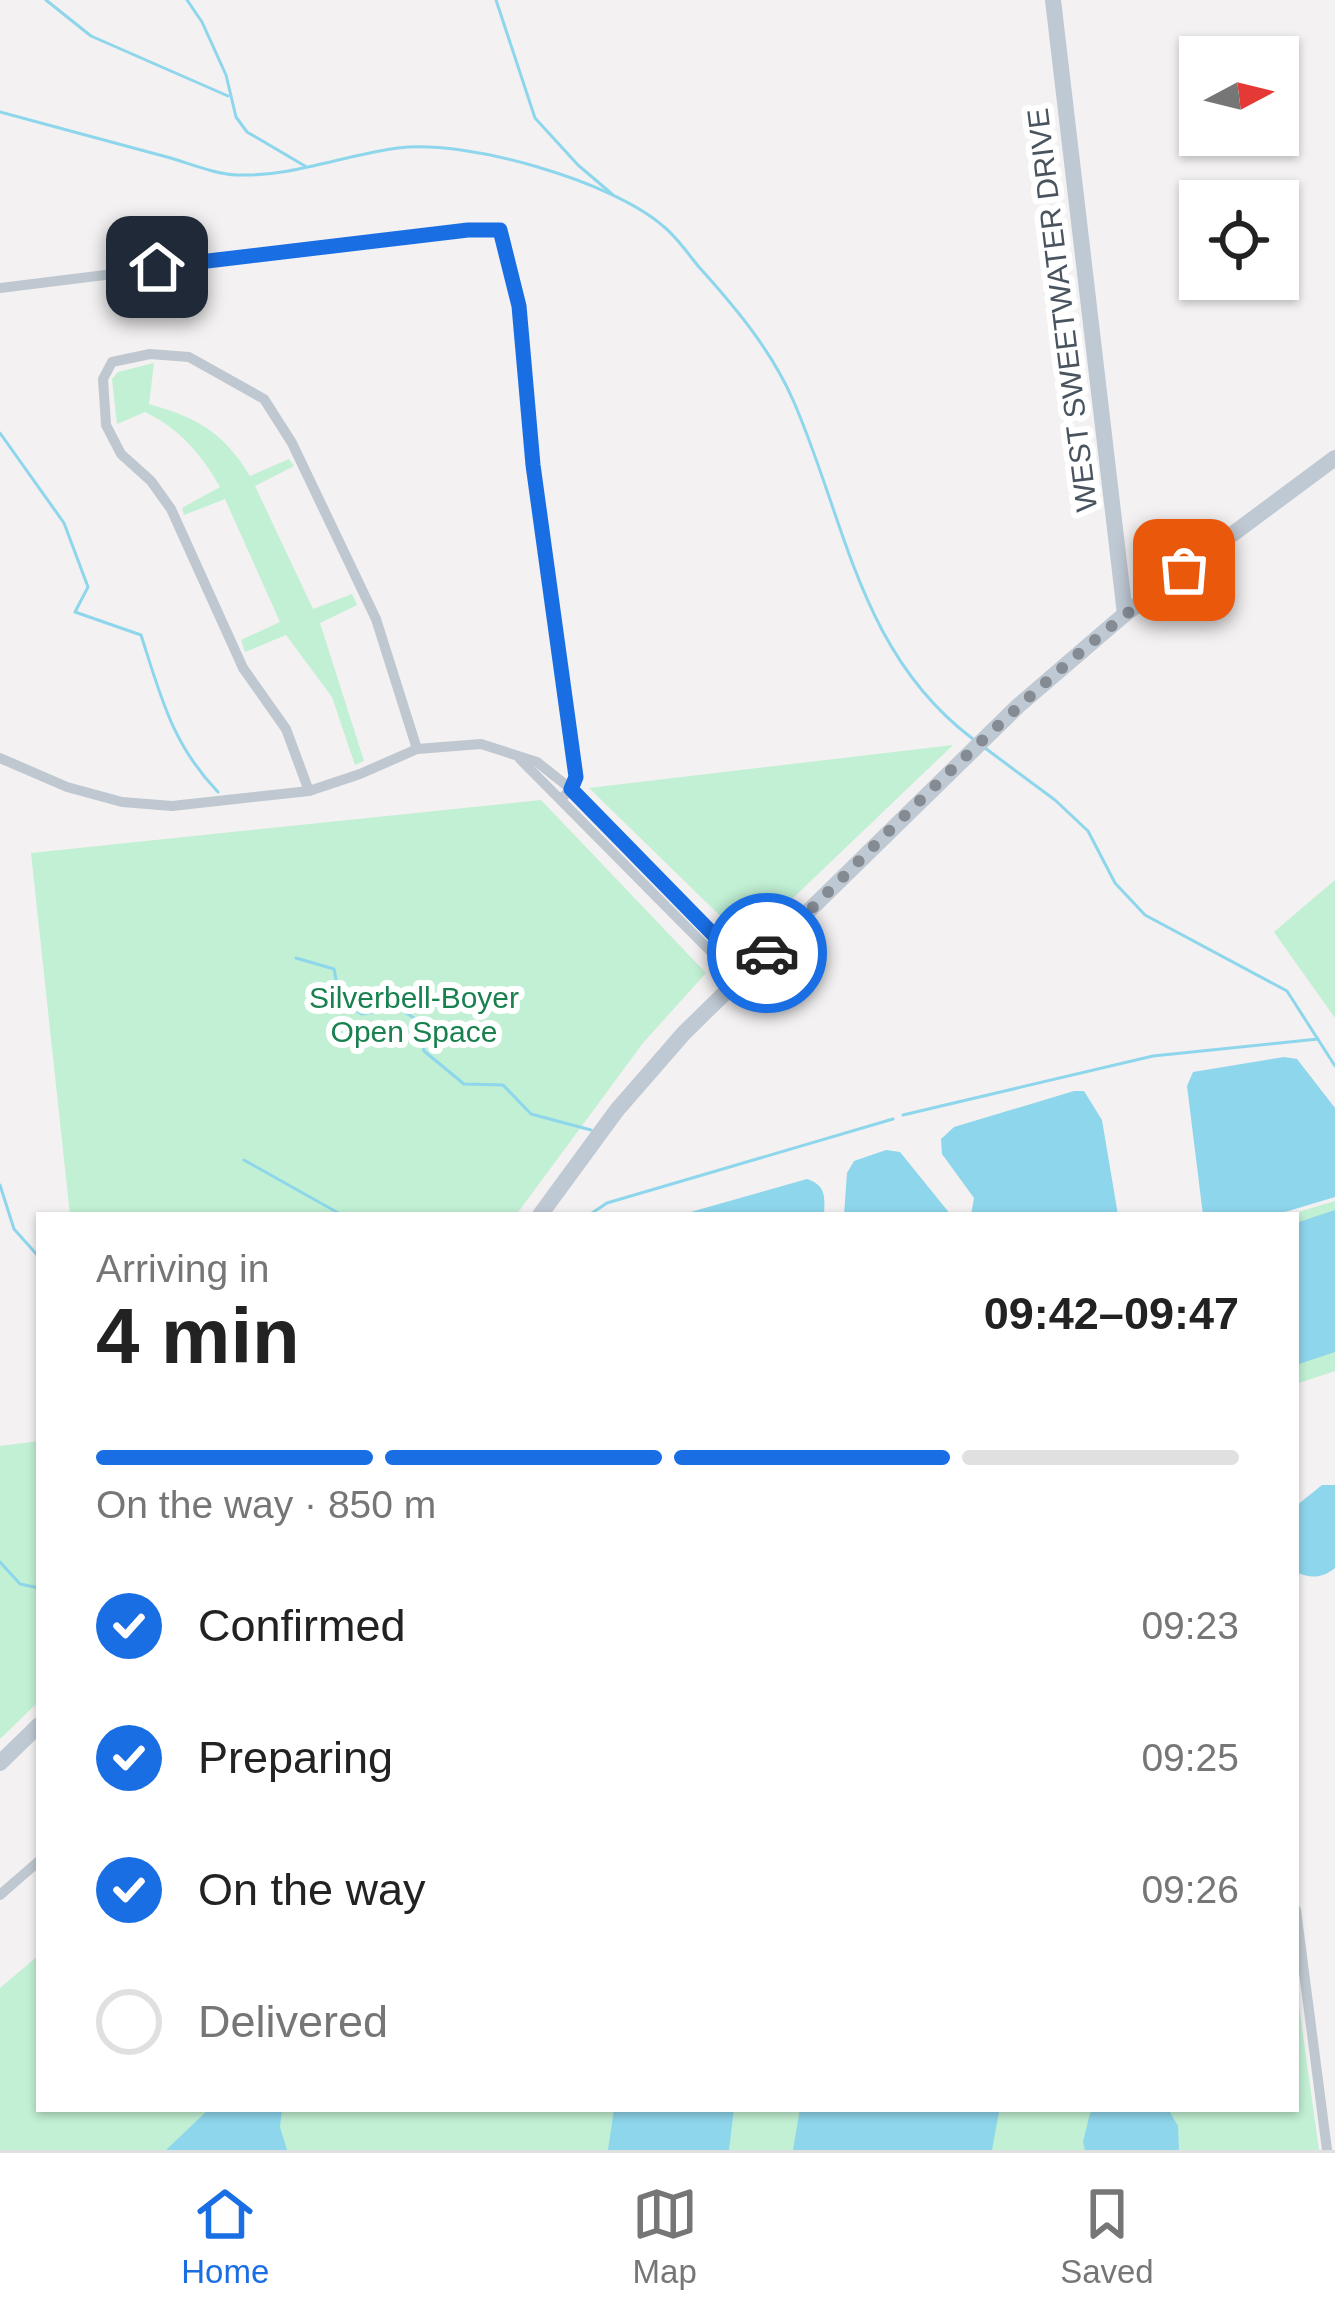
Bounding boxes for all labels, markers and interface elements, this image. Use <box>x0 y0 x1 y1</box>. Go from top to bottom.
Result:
north arrow <box>1179 36 1299 156</box>
map controls <box>1179 36 1299 300</box>
street label: WEST SWEETWATER DRIVE <box>1021 106 1103 514</box>
button: locate <box>1179 180 1299 300</box>
pin <box>106 216 208 318</box>
icon: home <box>124 234 190 300</box>
pin <box>1133 519 1235 621</box>
icon: bag <box>1151 537 1217 603</box>
courier <box>707 893 827 1013</box>
icon: car <box>734 920 800 986</box>
park label: Silverbell-Boyer Open Space <box>309 981 519 1048</box>
text: Arriving in <box>96 1247 269 1290</box>
text: 09:42–09:47 <box>984 1288 1239 1339</box>
text: 4 min <box>96 1292 300 1380</box>
text: On the way · 850 m <box>96 1483 436 1526</box>
icon: check <box>96 1593 162 1659</box>
text: Confirmed <box>198 1600 406 1651</box>
text: 09:23 <box>1141 1604 1239 1647</box>
icon: check <box>96 1725 162 1791</box>
text: Preparing <box>198 1732 393 1783</box>
text: 09:25 <box>1141 1736 1239 1779</box>
icon: check <box>96 1857 162 1923</box>
text: On the way <box>198 1864 426 1915</box>
text: 09:26 <box>1141 1868 1239 1911</box>
text: Delivered <box>198 1996 388 2047</box>
tab: Home <box>181 2181 269 2291</box>
tab: Map <box>632 2181 698 2291</box>
tab: Saved <box>1060 2181 1154 2291</box>

